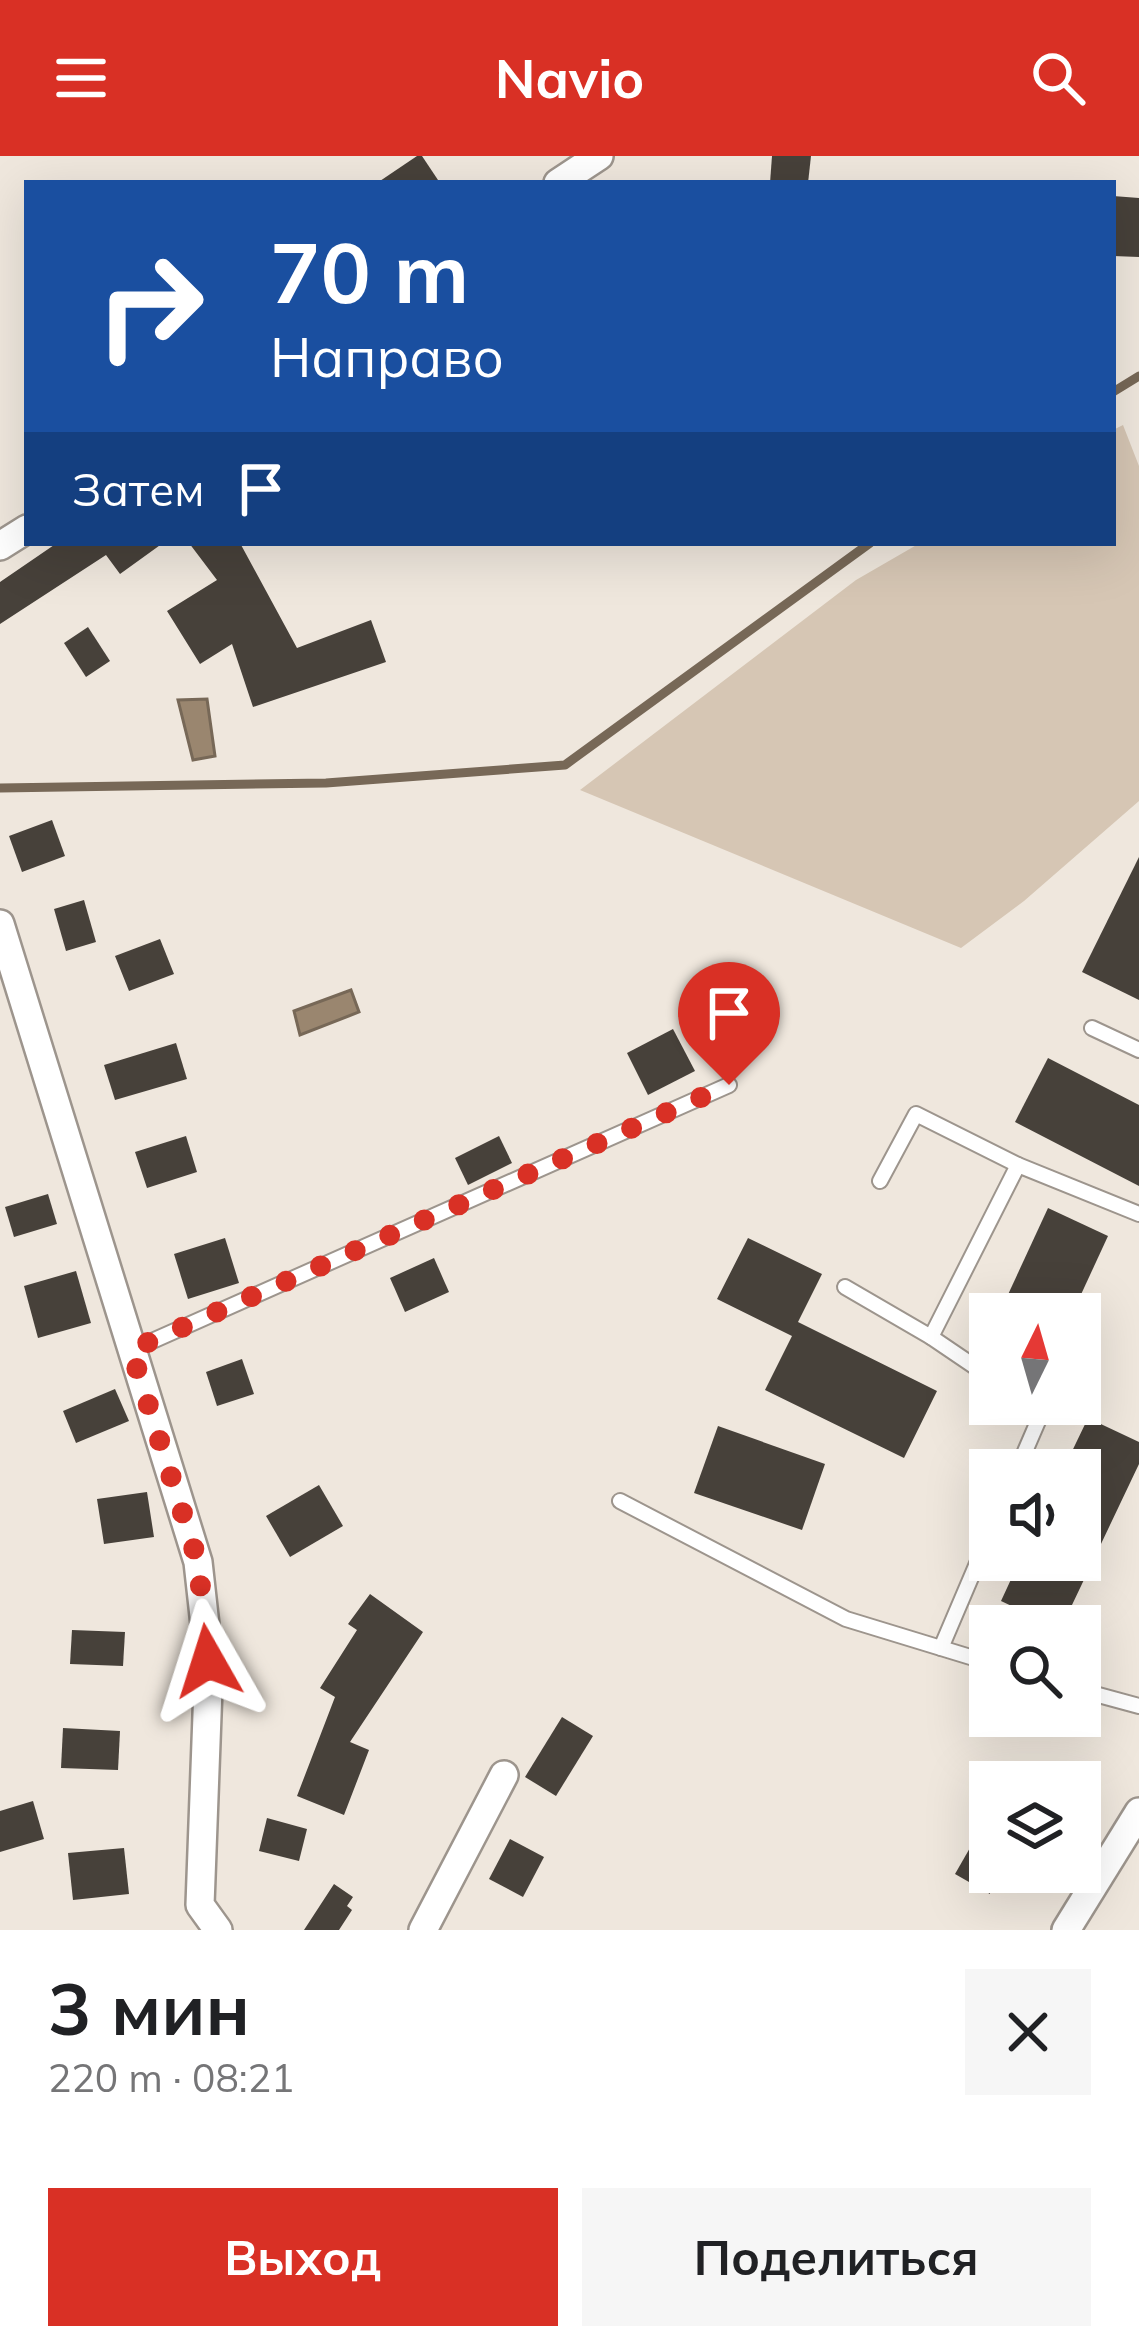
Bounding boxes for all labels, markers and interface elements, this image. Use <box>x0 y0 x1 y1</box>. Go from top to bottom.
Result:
text: Navio <box>495 44 644 112</box>
icon: menu <box>48 45 114 111</box>
icon: search <box>1025 45 1091 111</box>
text: 70 m <box>270 219 469 324</box>
icon: right <box>72 228 228 384</box>
text: Направо <box>270 323 504 391</box>
icon: arrive <box>228 456 294 522</box>
text: Затем <box>72 461 204 517</box>
pin <box>678 962 780 1085</box>
icon: arrive <box>696 980 762 1046</box>
north arrow <box>969 1293 1101 1425</box>
map controls <box>969 1293 1101 1893</box>
button: sound <box>969 1449 1101 1581</box>
position arrow <box>145 1598 271 1724</box>
button: search <box>969 1605 1101 1737</box>
button: layers <box>969 1761 1101 1893</box>
text: 3 мин <box>48 1963 250 2053</box>
button: close <box>965 1969 1091 2095</box>
text: 220 m · 08:21 <box>48 2053 294 2102</box>
button: Выход <box>48 2188 558 2326</box>
button: Поделиться <box>582 2188 1091 2326</box>

